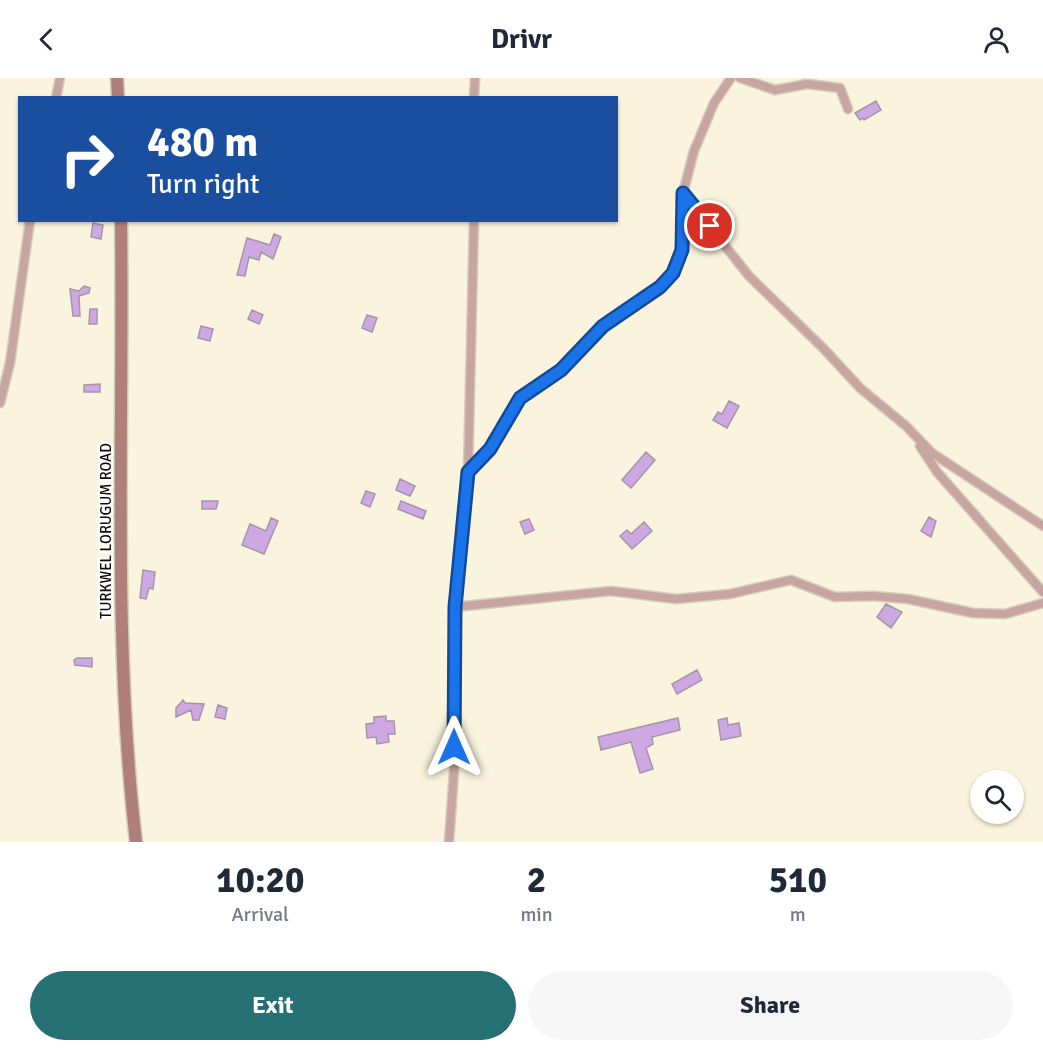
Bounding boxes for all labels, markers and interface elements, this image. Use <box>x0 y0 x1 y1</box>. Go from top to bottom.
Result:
icon: back <box>30 23 63 56</box>
text: Drivr <box>491 23 552 56</box>
icon: person <box>980 23 1013 56</box>
text: 480 m <box>147 117 258 168</box>
icon: right <box>48 120 126 198</box>
text: Turn right <box>147 168 260 201</box>
pin <box>684 200 735 251</box>
icon: arrive <box>693 209 726 242</box>
street label: TURKWEL LORUGUM ROAD <box>97 443 115 619</box>
position arrow <box>422 715 486 779</box>
map controls <box>970 770 1024 824</box>
button: search <box>970 770 1024 824</box>
text: 10:20 <box>216 858 304 903</box>
text: 2 <box>527 858 546 903</box>
text: 510 <box>769 858 827 903</box>
text: Arrival <box>231 902 289 927</box>
text: min <box>520 902 553 927</box>
text: m <box>790 902 806 927</box>
button: Exit <box>30 971 516 1040</box>
button: Share <box>528 971 1013 1040</box>

